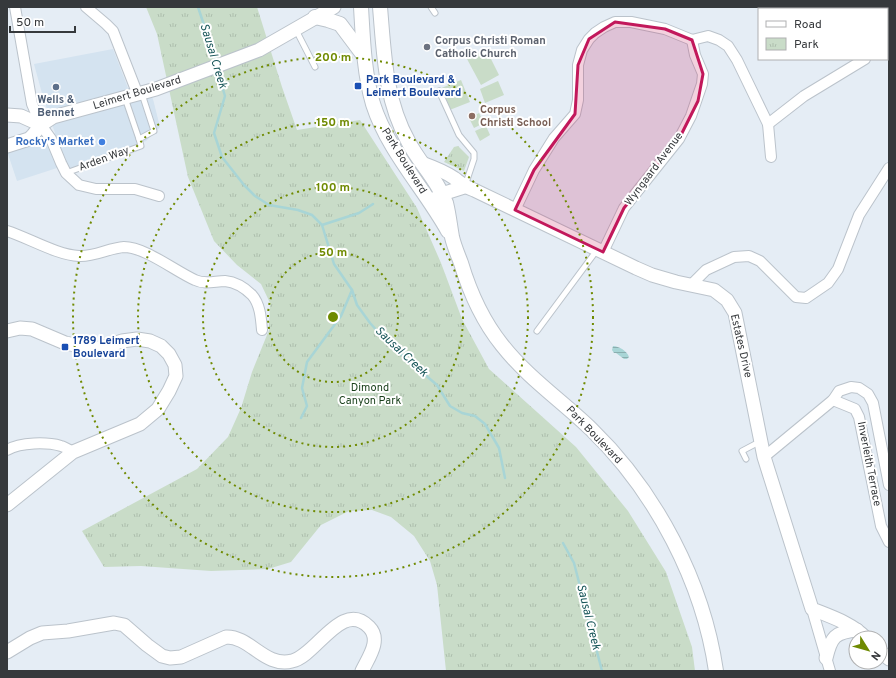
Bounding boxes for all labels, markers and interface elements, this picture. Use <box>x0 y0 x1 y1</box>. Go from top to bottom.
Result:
scale bar <box>10 8 75 34</box>
legend <box>758 8 888 60</box>
text: 50 m <box>16 15 44 31</box>
text: Road <box>794 17 822 33</box>
water label: Sausal Creek <box>196 22 231 91</box>
place label: Corpus Christi Roman Catholic Church <box>435 34 546 61</box>
text: Park <box>794 37 819 53</box>
marker: Corpus Christi Roman Catholic Church <box>422 42 432 52</box>
text: 200 m <box>315 50 351 66</box>
street label: Leimert Boulevard <box>91 73 183 113</box>
place label: Park Boulevard & Leimert Boulevard <box>366 73 461 100</box>
marker: Park Boulevard & Leimert Boulevard <box>353 81 363 91</box>
marker: Wells & Bennet <box>51 82 61 92</box>
place label: Wells & Bennet <box>37 93 75 120</box>
place label: Corpus Christi School <box>480 103 551 130</box>
marker: Corpus Christi School <box>467 111 477 121</box>
text: 150 m <box>316 115 350 131</box>
street label: Park Boulevard <box>378 125 430 197</box>
street label: Wyngaard Avenue <box>622 129 686 209</box>
place label: Rocky's Market <box>15 135 94 149</box>
marker: Rocky's Market <box>97 137 107 147</box>
street label: Arden Way <box>77 143 131 175</box>
text: 100 m <box>316 180 350 196</box>
text: 50 m <box>319 245 347 261</box>
centre of rings <box>326 310 340 324</box>
street label: Estates Drive <box>727 313 755 379</box>
water label: Sausal Creek <box>371 323 432 381</box>
place label: 1789 Leimert Boulevard <box>73 334 140 361</box>
marker: 1789 Leimert Boulevard <box>60 342 70 352</box>
park label: Dimond Canyon Park <box>339 381 401 408</box>
street label: Park Boulevard <box>563 403 625 467</box>
street label: Inverleith Terrace <box>854 420 884 508</box>
water label: Sausal Creek <box>572 583 604 652</box>
north arrow <box>848 630 888 670</box>
text: N <box>867 648 883 663</box>

